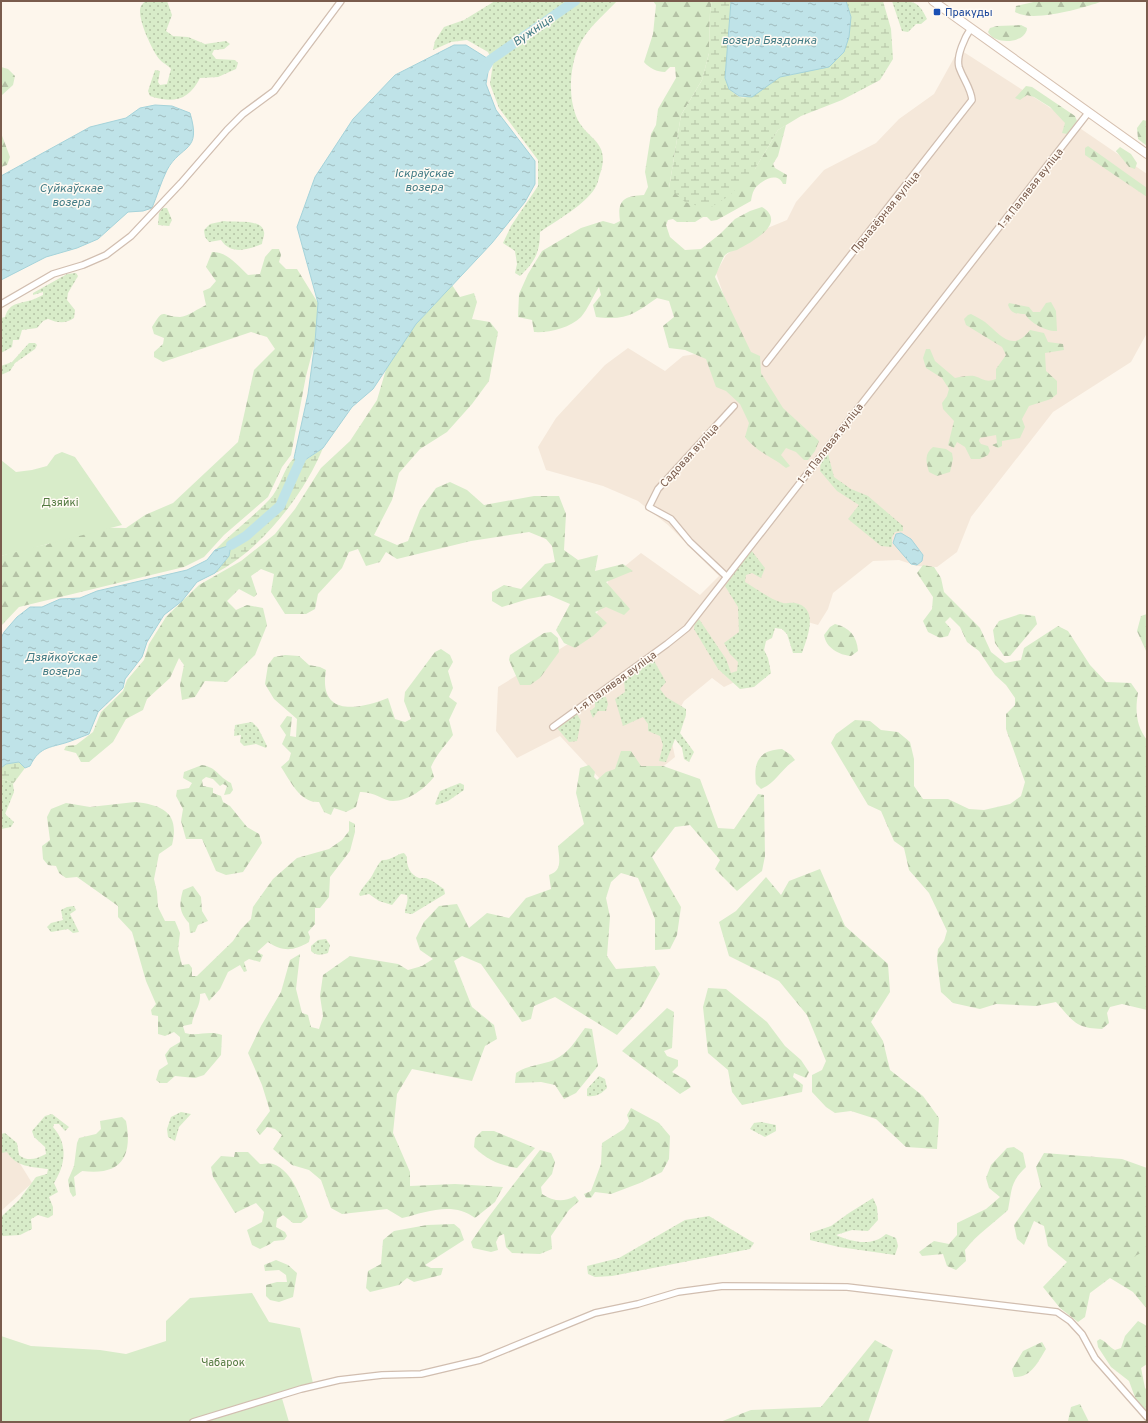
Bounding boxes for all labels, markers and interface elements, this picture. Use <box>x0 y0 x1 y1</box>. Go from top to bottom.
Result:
place label: Пракуды <box>945 6 993 20</box>
marker: Пракуды <box>932 7 942 17</box>
water label: Вужніца <box>510 11 558 51</box>
water label: возера Бяздонка <box>722 33 817 49</box>
street label: 1-я Палявая вуліца <box>995 145 1067 232</box>
water label: Іскраўскае возера <box>395 166 454 196</box>
street label: Прыазёрная вуліца <box>848 169 923 256</box>
water label: Суйкаўскае возера <box>39 181 104 211</box>
street label: 1-я Палявая вуліца <box>795 400 867 487</box>
street label: Садовая вуліца <box>657 421 722 491</box>
park label: Дзяйкі <box>42 496 78 510</box>
street label: 1-я Палявая вуліца <box>572 648 660 717</box>
water label: Дзяйкоўскае возера <box>25 650 98 680</box>
park label: Чабарок <box>201 1356 245 1370</box>

